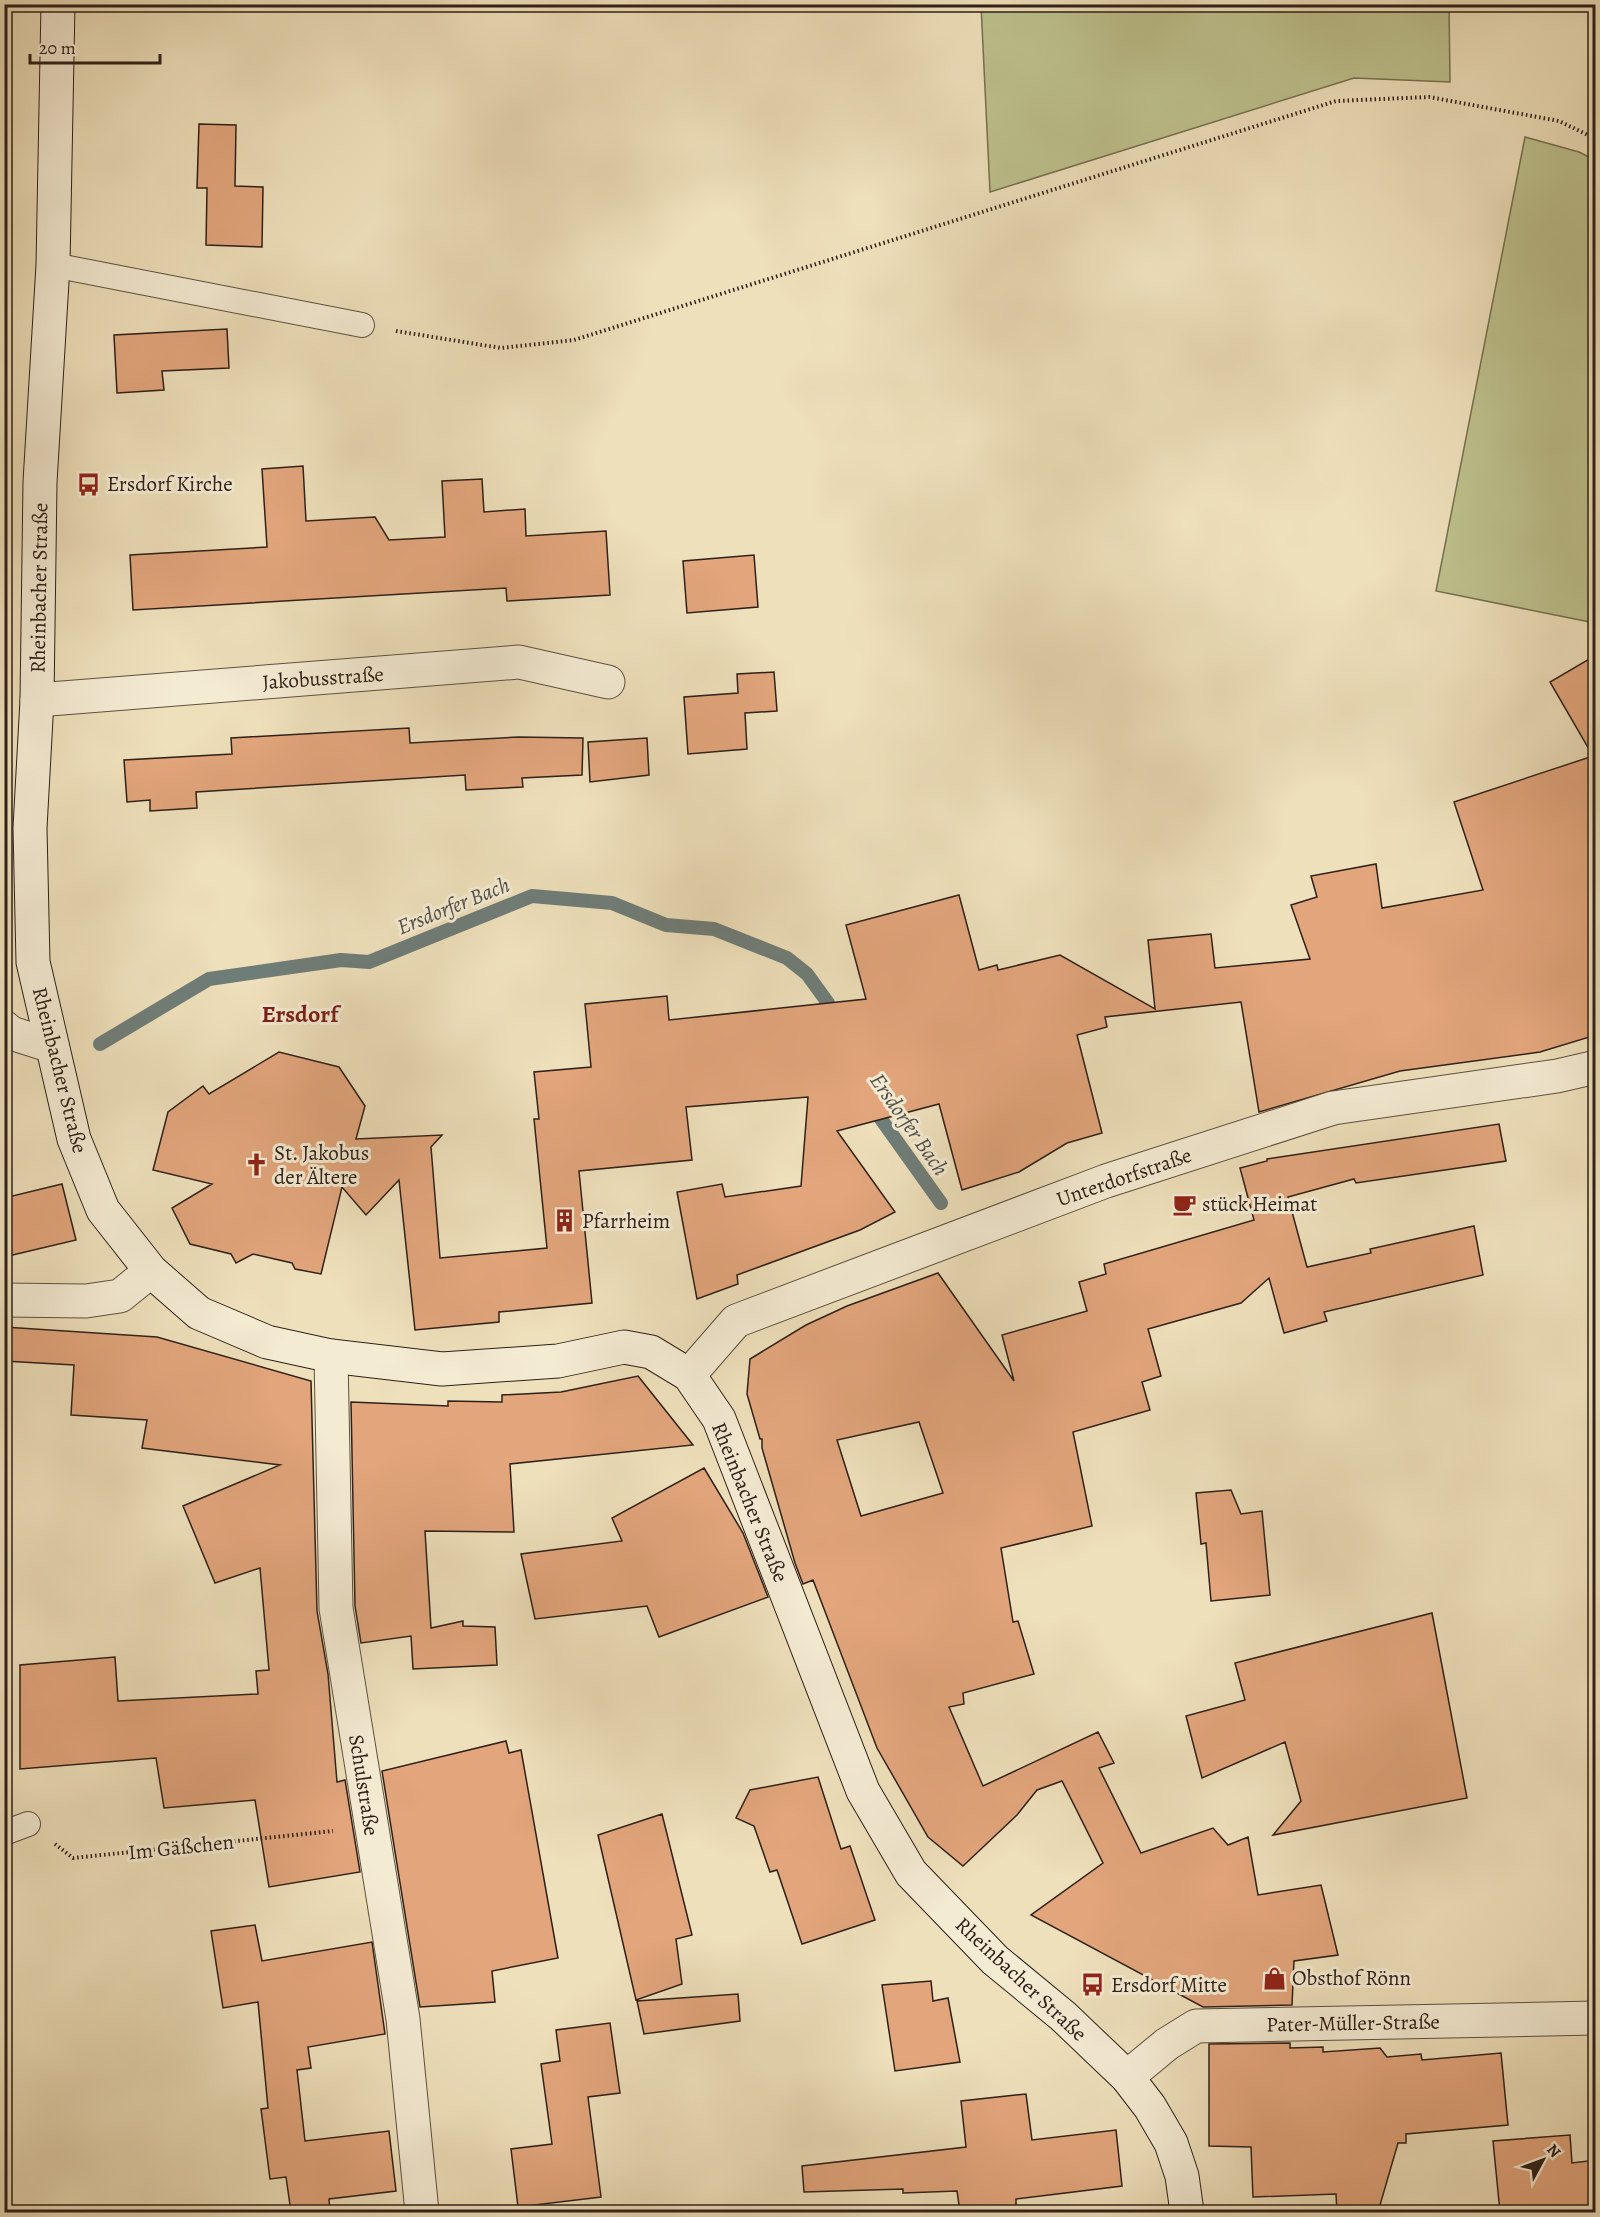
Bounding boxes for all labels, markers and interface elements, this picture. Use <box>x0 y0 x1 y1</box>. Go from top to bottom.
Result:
scale bar <box>30 27 160 65</box>
text: 20 m <box>39 36 76 60</box>
place label: Ersdorf Kirche <box>107 470 233 498</box>
bus stop icon: Ersdorf Kirche <box>76 471 102 497</box>
street label: Rheinbacher Straße <box>24 503 54 673</box>
street label: Jakobusstraße <box>261 660 385 696</box>
water label: Ersdorfer Bach <box>393 870 514 942</box>
street label: Rheinbacher Straße <box>26 984 94 1156</box>
district label: Ersdorf <box>262 998 342 1030</box>
water label: Ersdorfer Bach <box>863 1067 956 1182</box>
place label: St. Jakobus der Ältere <box>274 1139 369 1191</box>
street label: Unterdorfstraße <box>1053 1141 1195 1213</box>
church icon: St. Jakobus der Ältere <box>243 1152 269 1178</box>
place label: stück Heimat <box>1202 1190 1317 1218</box>
cafe icon: stück Heimat <box>1171 1191 1197 1217</box>
place label: Pfarrheim <box>582 1207 670 1235</box>
building icon: Pfarrheim <box>551 1208 577 1234</box>
street label: Rheinbacher Straße <box>705 1418 795 1586</box>
street label: Schulstraße <box>342 1732 386 1838</box>
street label: Im Gäßchen <box>127 1828 235 1866</box>
street label: Rheinbacher Straße <box>949 1911 1093 2047</box>
place label: Obsthof Rönn <box>1292 1964 1411 1992</box>
shop icon: Obsthof Rönn <box>1261 1965 1287 1991</box>
place label: Ersdorf Mitte <box>1111 1971 1227 1999</box>
bus stop icon: Ersdorf Mitte <box>1080 1972 1106 1998</box>
street label: Pater-Müller-Straße <box>1266 2007 1440 2039</box>
north arrow <box>1513 2130 1573 2190</box>
text: N <box>1541 2139 1566 2163</box>

